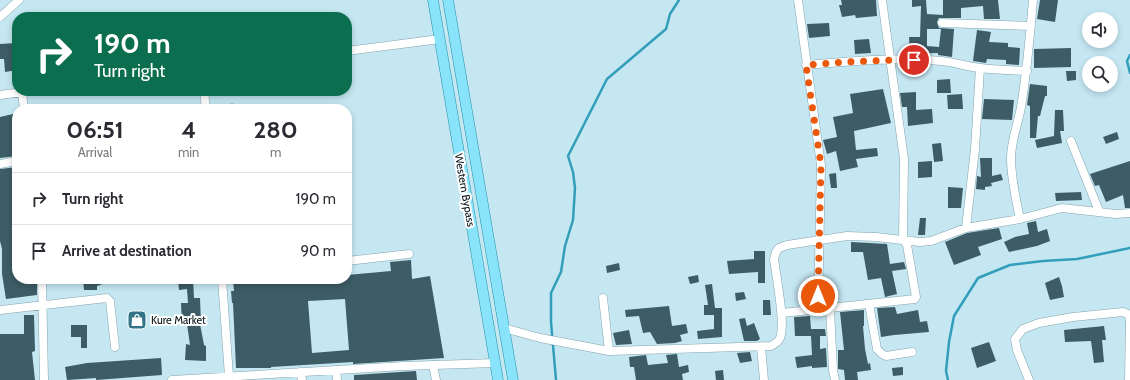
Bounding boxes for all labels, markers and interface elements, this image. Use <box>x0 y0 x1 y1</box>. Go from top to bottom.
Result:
map controls <box>1082 12 1118 92</box>
button: sound <box>1082 12 1118 48</box>
text: 190 m <box>94 26 170 60</box>
icon: right <box>28 28 80 80</box>
pin <box>897 43 931 77</box>
icon: arrive <box>903 49 925 71</box>
button: search <box>1082 56 1118 92</box>
text: Turn right <box>94 60 165 82</box>
text: 06:51 <box>66 115 124 144</box>
text: 4 <box>181 115 196 144</box>
text: 280 <box>254 115 298 144</box>
text: Arrival <box>78 144 112 160</box>
text: min <box>178 144 199 160</box>
text: m <box>270 144 281 160</box>
street label: Western Bypass <box>452 152 478 228</box>
icon: right <box>28 188 50 210</box>
text: Turn right <box>62 190 123 208</box>
text: 190 m <box>296 190 336 208</box>
icon: arrive <box>28 240 50 262</box>
text: Arrive at destination <box>62 242 192 260</box>
text: 90 m <box>300 242 336 260</box>
position arrow <box>797 275 839 317</box>
shop icon: Kure Market <box>126 309 148 331</box>
place label: Kure Market <box>151 313 206 327</box>

